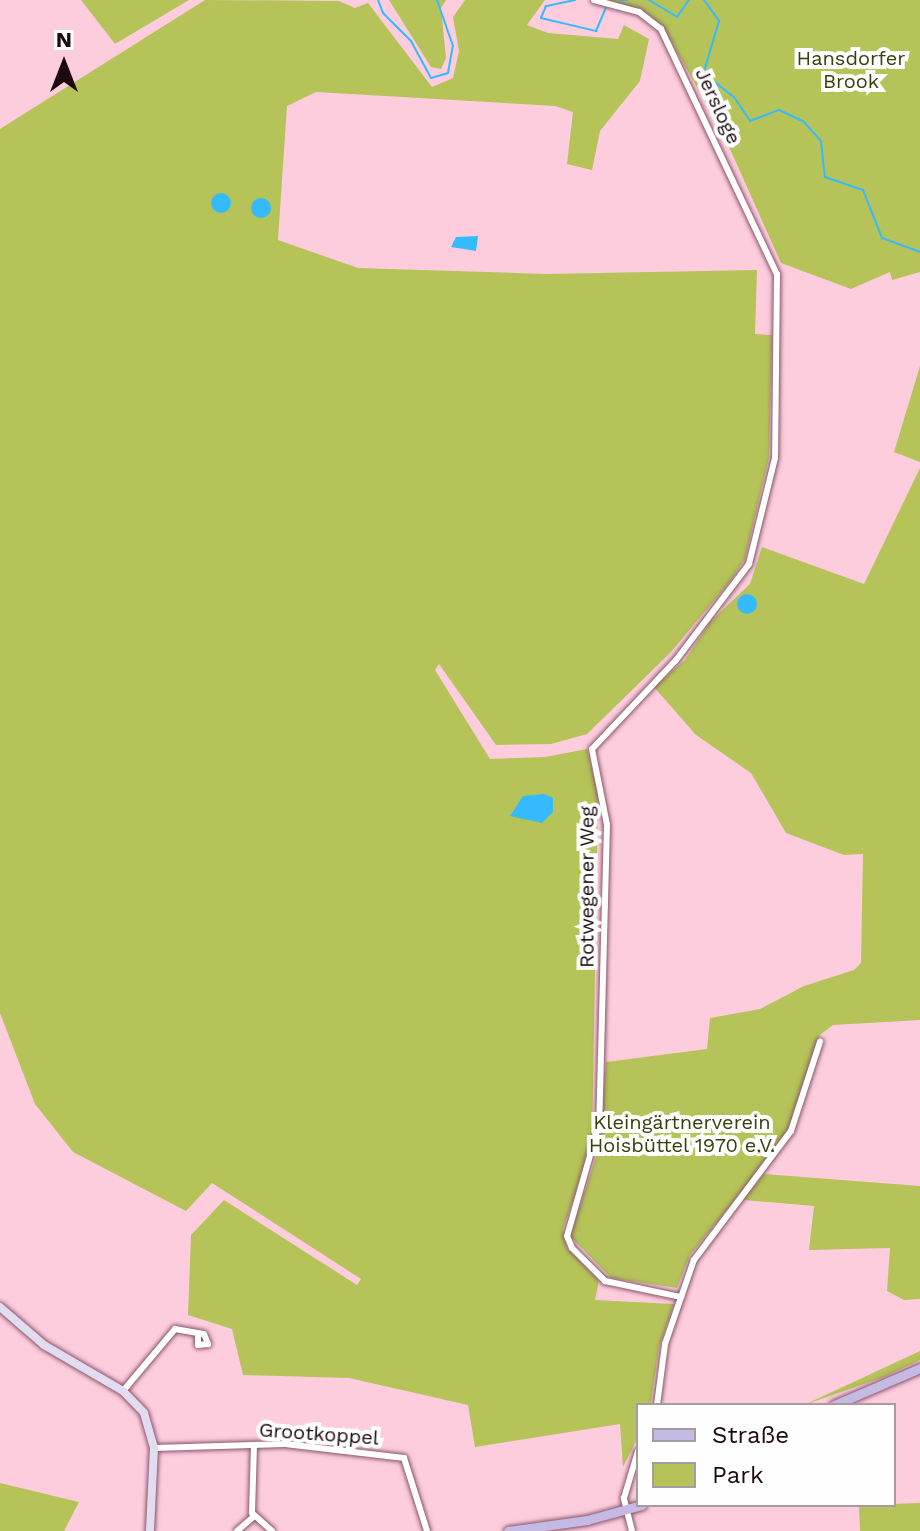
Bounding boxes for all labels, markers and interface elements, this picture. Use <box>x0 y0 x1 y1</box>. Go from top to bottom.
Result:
north arrow <box>24 24 104 104</box>
text: N <box>56 27 72 52</box>
park label: Hansdorfer Brook <box>797 46 905 93</box>
street label: Jersloge <box>690 64 746 148</box>
street label: Rotwegener Weg <box>575 806 599 968</box>
park label: Kleingärtnerverein Hoisbüttel 1970 e.V. <box>588 1111 776 1158</box>
legend <box>636 1403 896 1507</box>
street label: Grootkoppel <box>258 1418 380 1450</box>
text: Straße <box>712 1421 789 1449</box>
text: Park <box>712 1461 764 1489</box>

